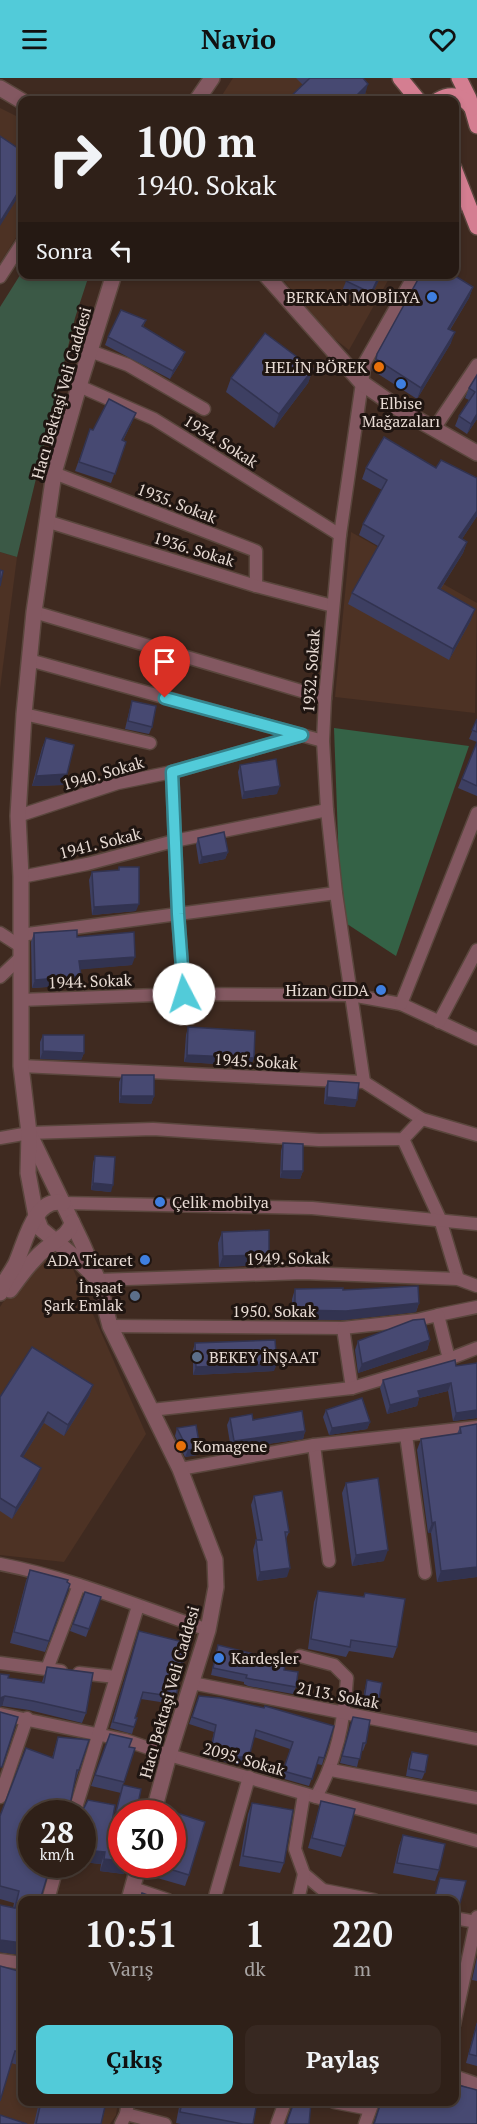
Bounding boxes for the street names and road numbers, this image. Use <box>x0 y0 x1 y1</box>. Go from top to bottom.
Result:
street label: Hacı Bektaşi Veli Caddesi <box>26 304 96 482</box>
street label: 1934. Sokak <box>180 409 263 473</box>
street label: 1935. Sokak <box>134 478 221 529</box>
street label: 1936. Sokak <box>151 526 238 572</box>
street label: 1932. Sokak <box>297 628 325 714</box>
street label: 1940. Sokak <box>60 751 147 795</box>
street label: 1941. Sokak <box>57 822 144 864</box>
street label: 1944. Sokak <box>48 969 133 993</box>
street label: 1945. Sokak <box>214 1048 299 1074</box>
street label: 1949. Sokak <box>246 1246 331 1270</box>
street label: 1950. Sokak <box>232 1300 317 1322</box>
street label: Hacı Bektaşi Veli Caddesi <box>134 1603 204 1781</box>
street label: 2113. Sokak <box>295 1676 382 1714</box>
street label: 2095. Sokak <box>201 1737 288 1781</box>

